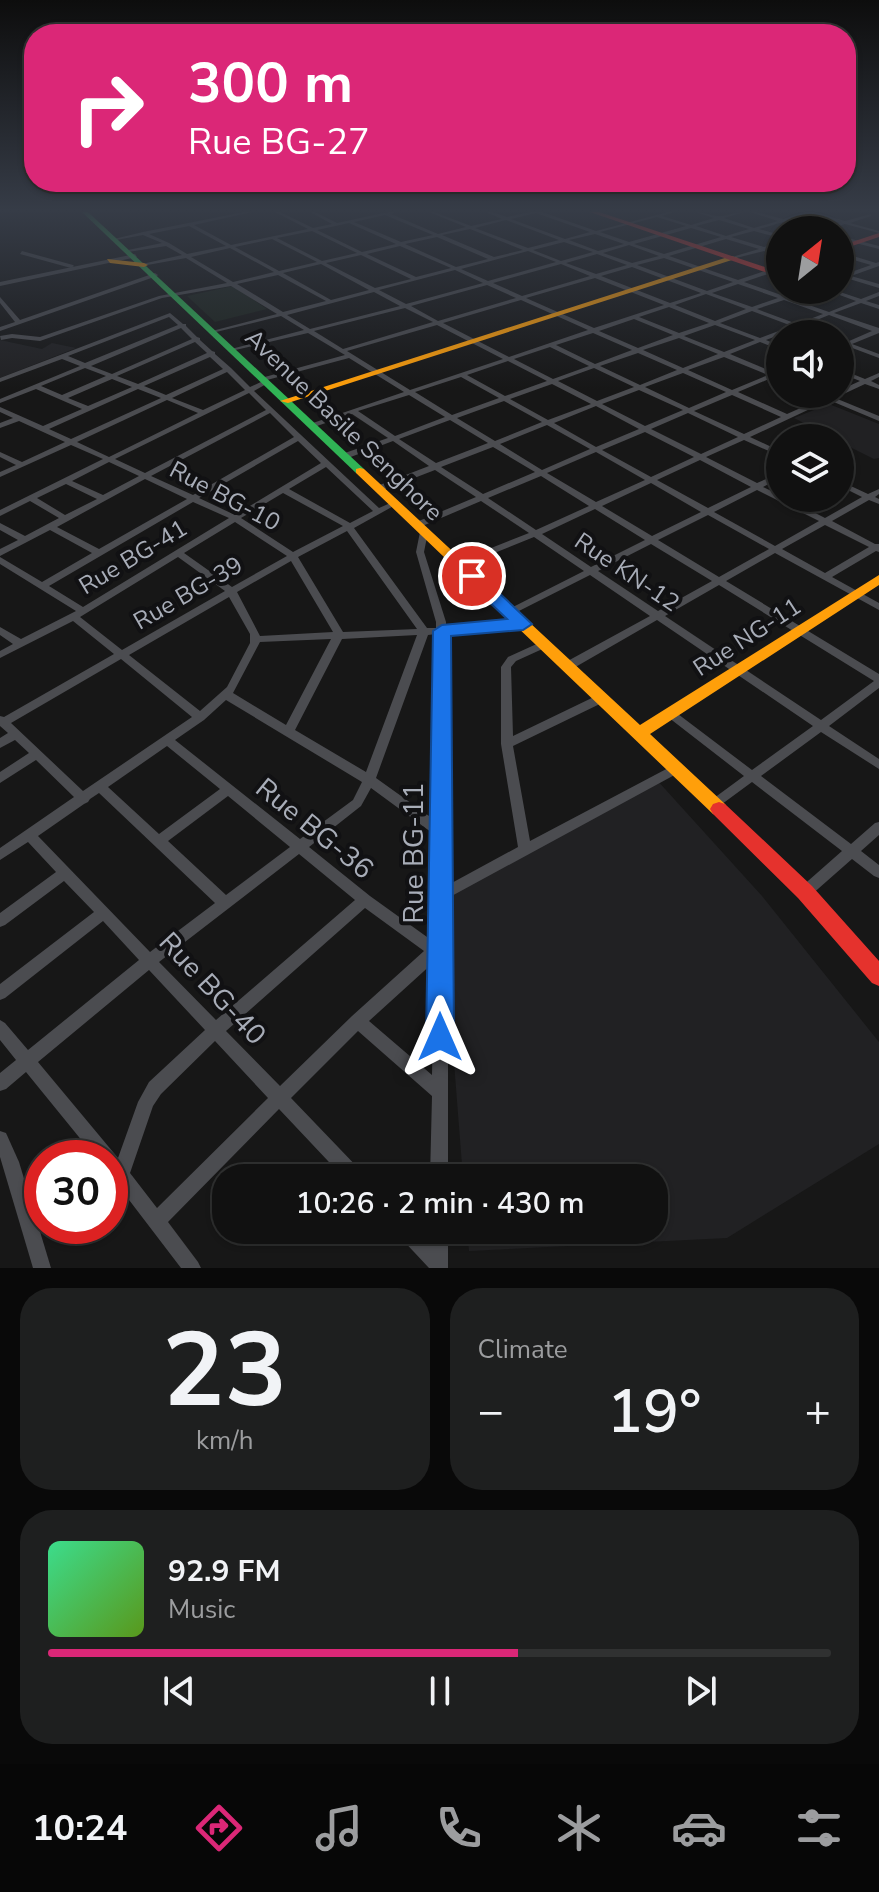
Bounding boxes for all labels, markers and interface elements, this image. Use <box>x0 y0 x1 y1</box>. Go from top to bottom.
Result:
text: 300 m <box>188 45 353 122</box>
icon: right <box>56 56 160 160</box>
text: Rue BG-27 <box>188 118 370 167</box>
north arrow <box>766 216 854 304</box>
map controls <box>766 216 854 512</box>
button: sound <box>766 320 854 408</box>
street label: Avenue Basile Senghore <box>238 322 450 528</box>
button: layers <box>766 424 854 512</box>
street label: Rue BG-10 <box>164 453 286 539</box>
street label: Rue BG-41 <box>73 512 193 602</box>
street label: Rue KN-12 <box>568 525 686 619</box>
pin <box>438 542 506 610</box>
street label: Rue BG-39 <box>128 549 248 637</box>
icon: arrive <box>450 554 494 598</box>
street label: Rue NG-11 <box>687 590 807 684</box>
street label: Rue BG-36 <box>248 770 381 888</box>
street label: Rue BG-11 <box>395 782 433 924</box>
street label: Rue BG-40 <box>150 924 274 1053</box>
position arrow <box>398 995 482 1079</box>
speed limit sign: 30 <box>24 1140 128 1244</box>
text: 10:26 · 2 min · 430 m <box>295 1183 585 1224</box>
text: 23 <box>162 1300 287 1442</box>
text: Climate <box>478 1332 568 1367</box>
text: 19° <box>607 1371 702 1453</box>
text: − <box>478 1382 504 1442</box>
text: + <box>805 1382 831 1442</box>
text: km/h <box>196 1423 253 1458</box>
text: 92.9 FM <box>168 1551 280 1592</box>
text: Music <box>168 1592 235 1627</box>
icon: previous <box>157 1669 201 1713</box>
icon: pause <box>418 1669 462 1713</box>
icon: next <box>679 1669 723 1713</box>
icon: directions <box>191 1800 247 1856</box>
icon: music <box>311 1800 367 1856</box>
icon: phone <box>431 1800 487 1856</box>
icon: climate <box>551 1800 607 1856</box>
icon: car <box>671 1800 727 1856</box>
icon: filters <box>791 1800 847 1856</box>
text: 10:24 <box>32 1804 127 1853</box>

